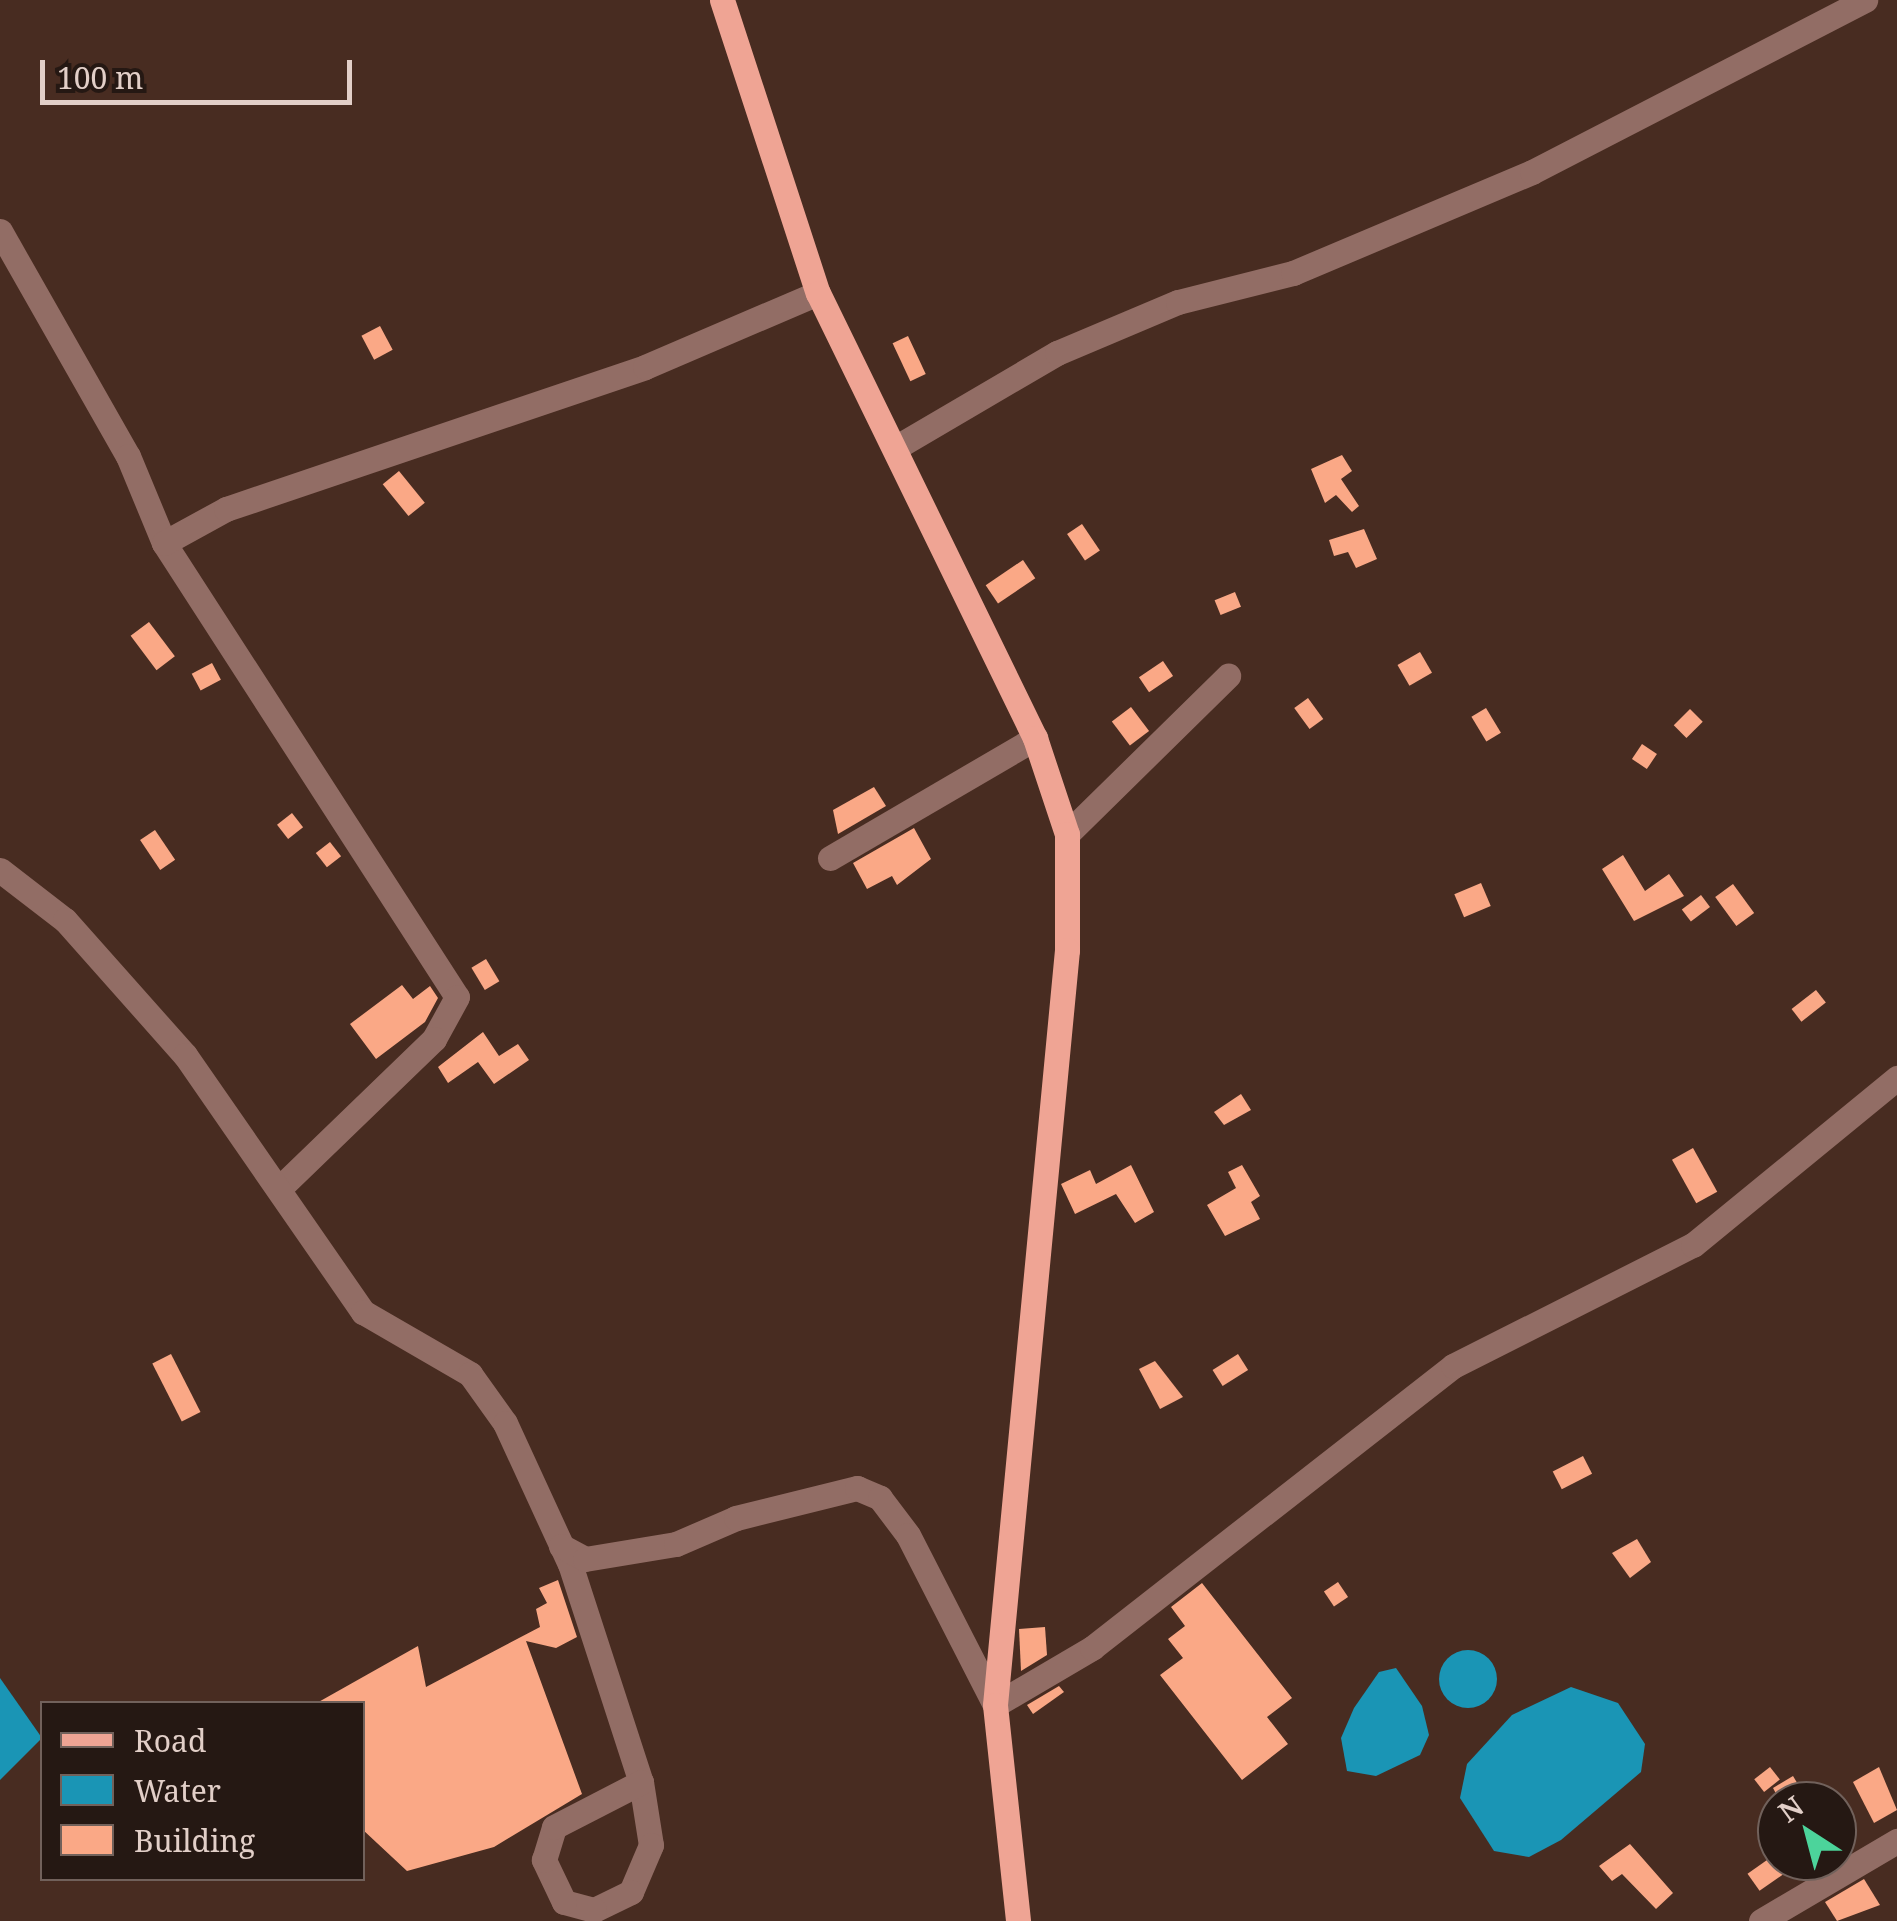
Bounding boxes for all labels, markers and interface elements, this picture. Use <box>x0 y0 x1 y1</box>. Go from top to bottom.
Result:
scale bar <box>45 40 358 102</box>
text: 100 m <box>57 57 143 98</box>
legend <box>40 1701 365 1881</box>
text: Road <box>134 1720 206 1761</box>
text: Water <box>134 1770 221 1811</box>
north arrow <box>1757 1781 1857 1881</box>
text: N <box>1770 1786 1811 1830</box>
text: Building <box>134 1820 255 1861</box>

